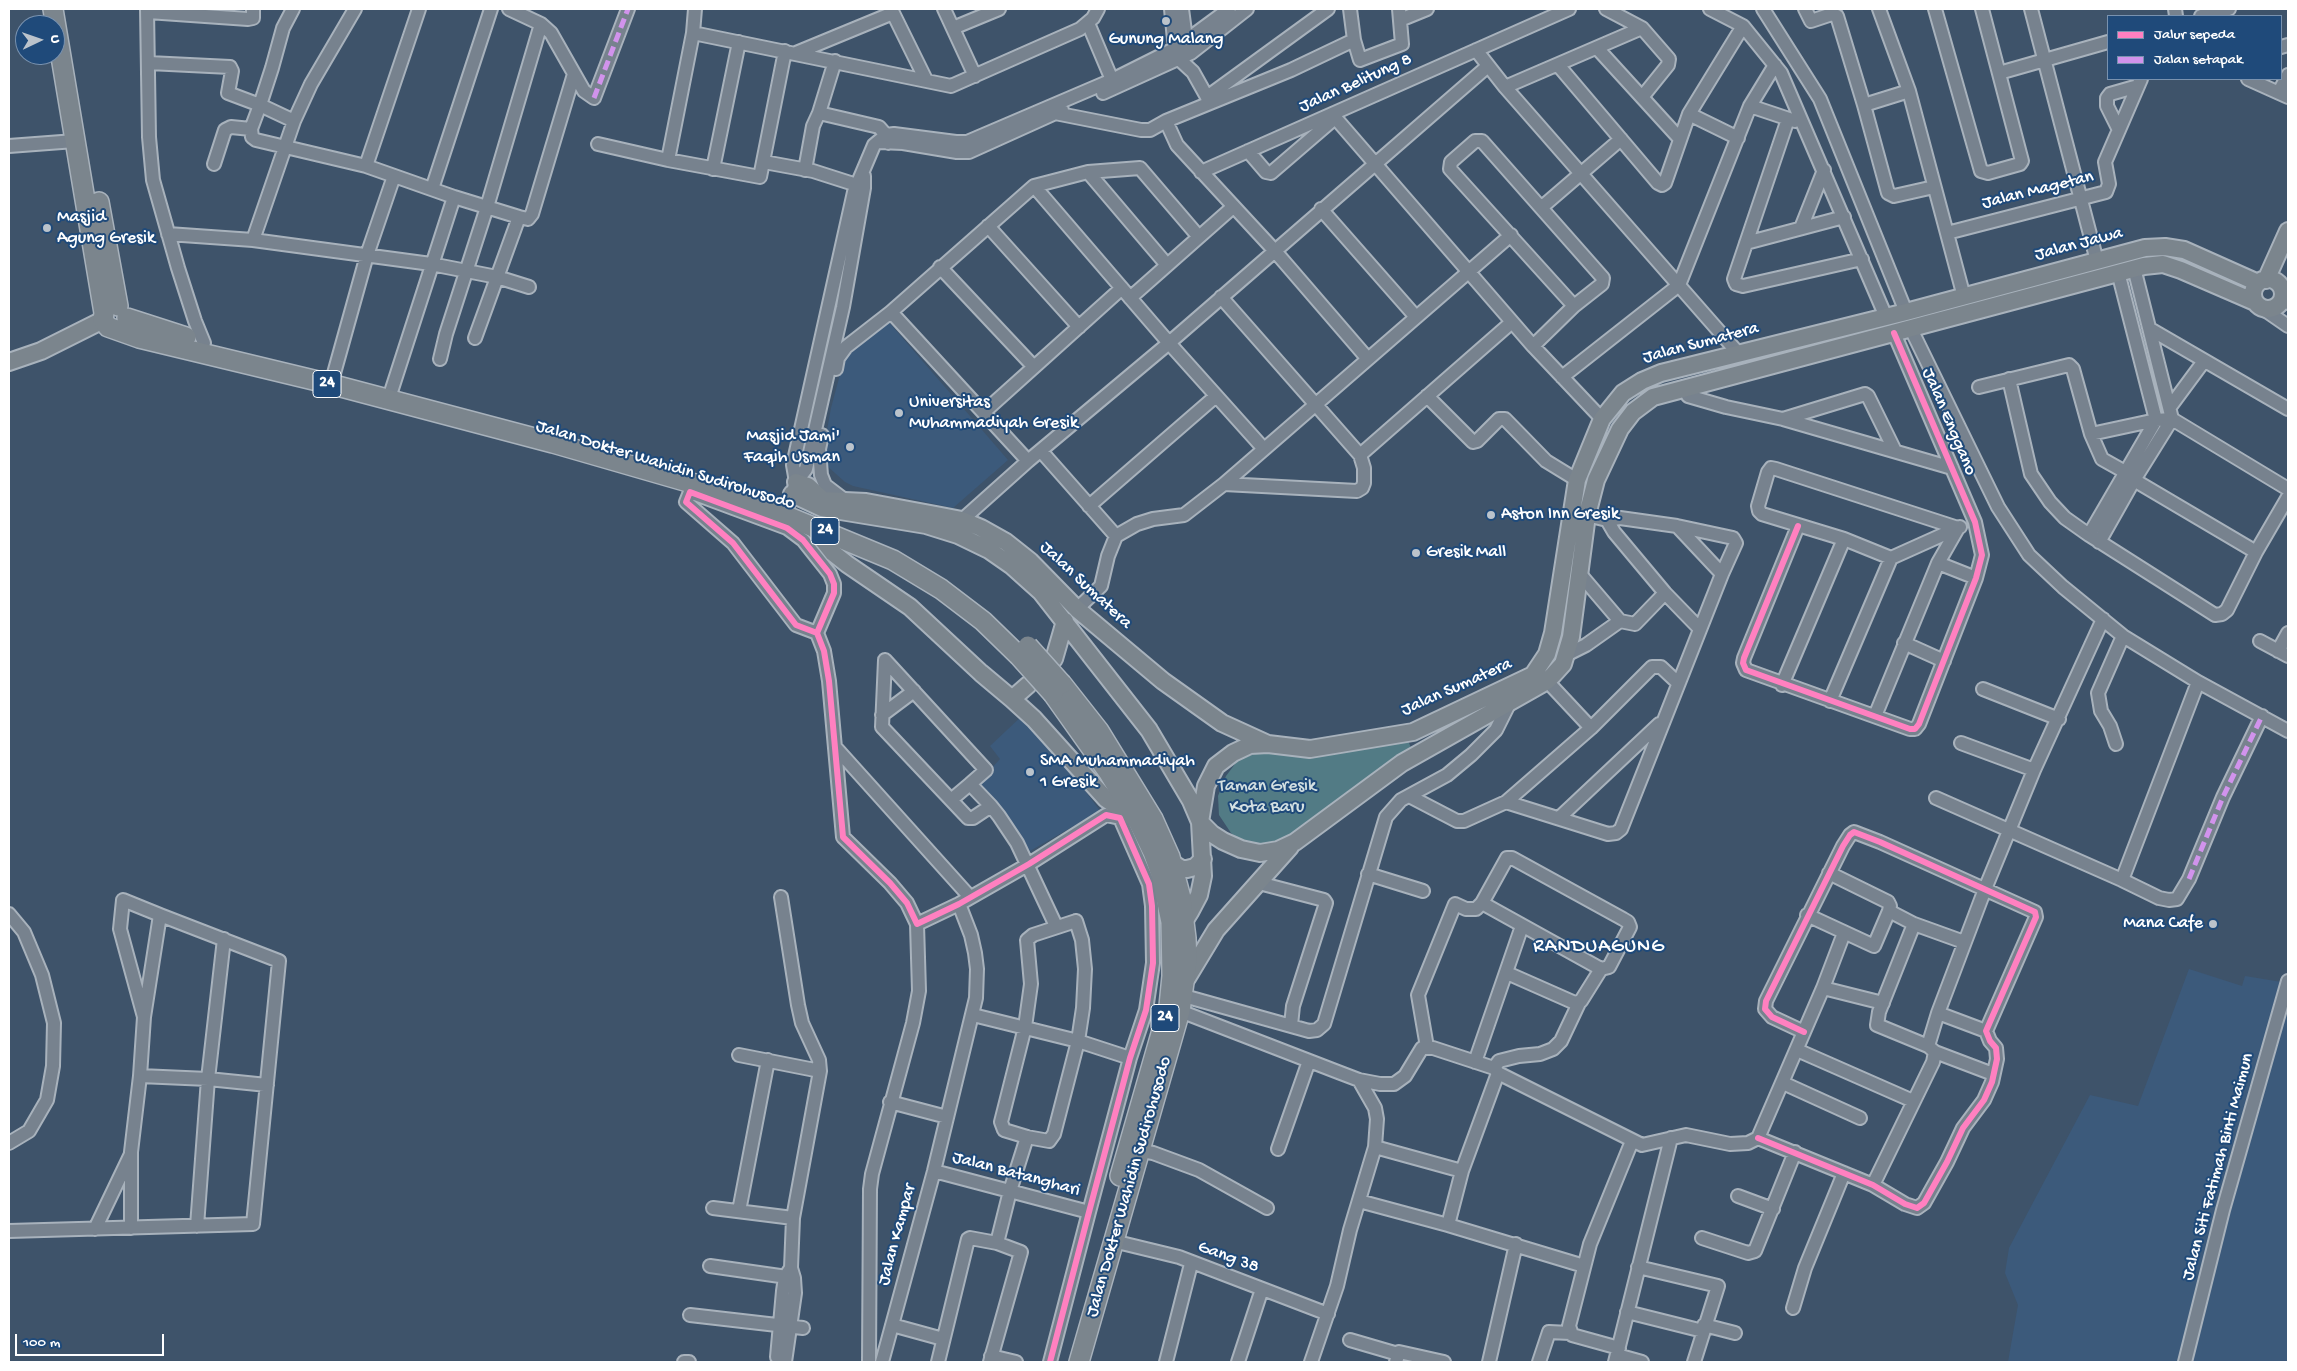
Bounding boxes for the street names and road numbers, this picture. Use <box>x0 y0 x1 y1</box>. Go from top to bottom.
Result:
street label: Jalan Belitung 8 <box>1296 49 1416 119</box>
street label: Jalan Magetan <box>1980 167 2096 215</box>
street label: Jalan Jawa <box>2033 223 2125 267</box>
street label: Jalan Sumatera <box>1641 318 1761 370</box>
street label: Jalan Enggano <box>1916 365 1980 479</box>
road number: 24 <box>313 370 341 398</box>
street label: Jalan Dokter Wahidin Sudirohusodo <box>533 416 797 516</box>
road number: 24 <box>811 518 839 544</box>
street label: Jalan Sumatera <box>1034 538 1136 634</box>
street label: Jalan Sumatera <box>1398 654 1516 722</box>
road number: 24 <box>1151 1004 1179 1032</box>
street label: Jalan Siti Fatimah Binti Maimun <box>2178 1051 2260 1283</box>
street label: Jalan Dokter Wahidin Sudirohusodo <box>1082 1054 1178 1320</box>
street label: Jalan Batanghari <box>950 1148 1082 1202</box>
street label: Jalan Kampar <box>874 1182 922 1288</box>
street label: Gang 38 <box>1194 1237 1262 1279</box>

